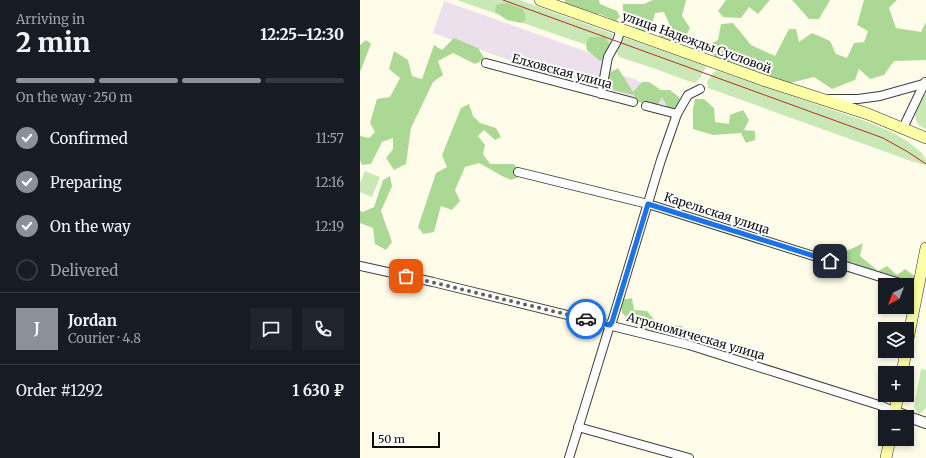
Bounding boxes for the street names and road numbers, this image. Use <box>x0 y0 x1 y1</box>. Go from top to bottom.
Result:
street label: улица Надежды Сусловой <box>620 8 774 76</box>
street label: Елховская улица <box>510 50 614 92</box>
street label: Карельская улица <box>662 189 772 237</box>
street label: Агрономическая улица <box>624 309 767 363</box>

